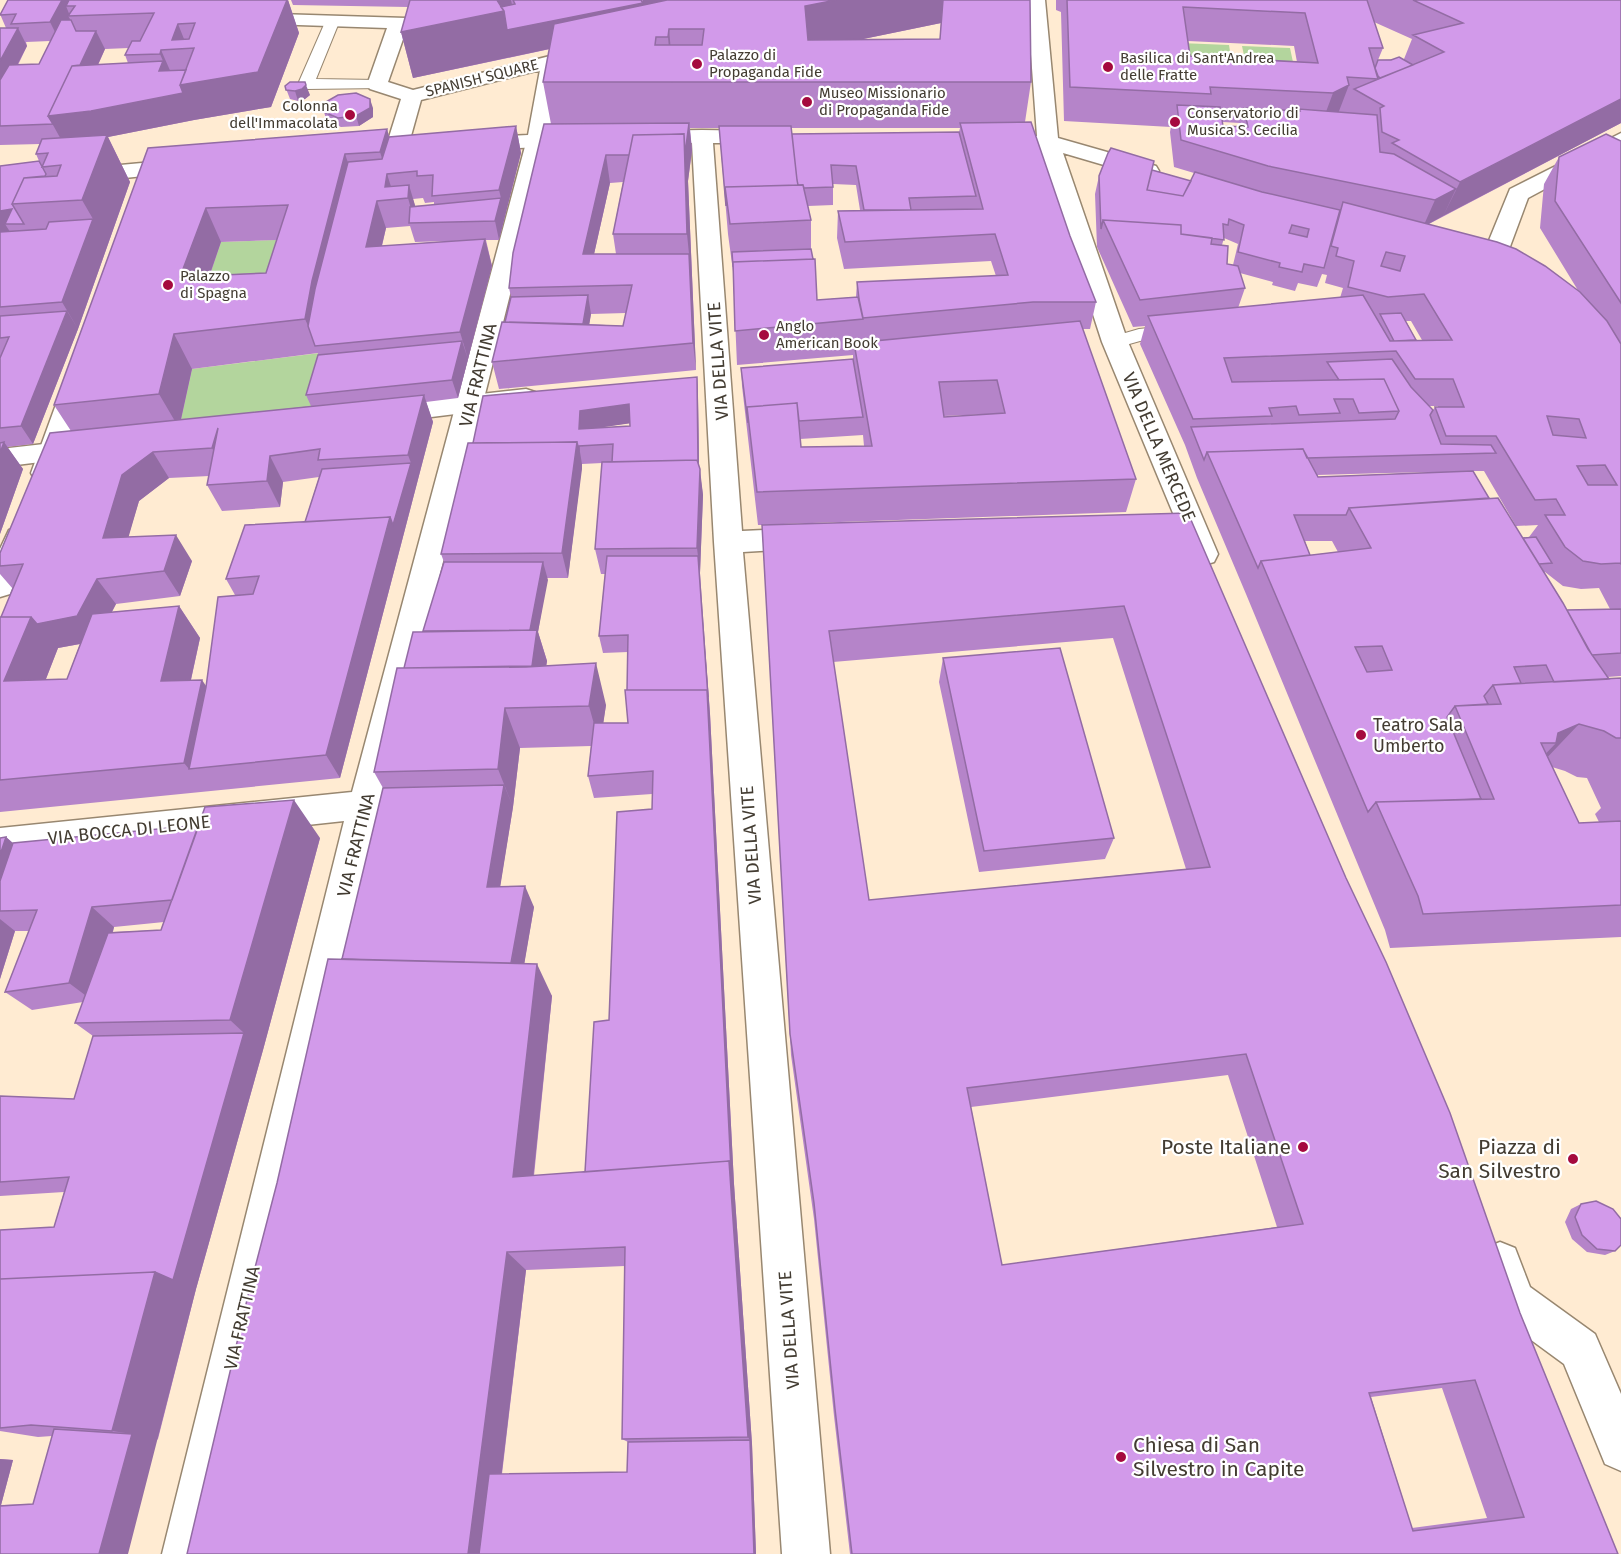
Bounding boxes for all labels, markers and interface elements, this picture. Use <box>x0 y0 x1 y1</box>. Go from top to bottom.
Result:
place label: Palazzo di Propaganda Fide <box>709 46 822 81</box>
place label: Basilica di Sant'Andrea delle Fratte <box>1120 49 1274 84</box>
street label: SPANISH SQUARE <box>424 55 540 101</box>
marker: Palazzo di Propaganda Fide <box>690 57 704 71</box>
marker: Basilica di Sant'Andrea delle Fratte <box>1101 60 1115 74</box>
place label: Museo Missionario di Propaganda Fide <box>819 84 949 119</box>
marker: Museo Missionario di Propaganda Fide <box>800 95 814 109</box>
place label: Colonna dell'Immacolata <box>229 97 338 132</box>
place label: Conservatorio di Musica S. Cecilia <box>1187 104 1299 139</box>
marker: Colonna dell'Immacolata <box>343 108 357 122</box>
marker: Conservatorio di Musica S. Cecilia <box>1168 115 1182 129</box>
place label: Palazzo di Spagna <box>180 267 247 302</box>
marker: Palazzo di Spagna <box>161 278 175 292</box>
street label: VIA DELLA VITE <box>703 301 733 421</box>
place label: Anglo American Book <box>776 317 878 352</box>
street label: VIA FRATTINA <box>454 320 502 429</box>
marker: Anglo American Book <box>757 328 771 342</box>
street label: VIA DELLA MERCEDE <box>1118 369 1200 525</box>
place label: Teatro Sala Umberto <box>1373 714 1463 757</box>
marker: Teatro Sala Umberto <box>1354 728 1368 742</box>
street label: VIA DELLA VITE <box>736 785 766 905</box>
street label: VIA FRATTINA <box>332 790 380 899</box>
street label: VIA BOCCA DI LEONE <box>47 811 211 849</box>
place label: Poste Italiane <box>1161 1134 1291 1160</box>
place label: Piazza di San Silvestro <box>1438 1134 1561 1184</box>
marker: Poste Italiane <box>1296 1140 1310 1154</box>
marker: Piazza di San Silvestro <box>1566 1152 1580 1166</box>
street label: VIA FRATTINA <box>219 1263 265 1372</box>
street label: VIA DELLA VITE <box>774 1270 804 1390</box>
place label: Chiesa di San Silvestro in Capite <box>1133 1432 1305 1482</box>
marker: Chiesa di San Silvestro in Capite <box>1114 1450 1128 1464</box>

